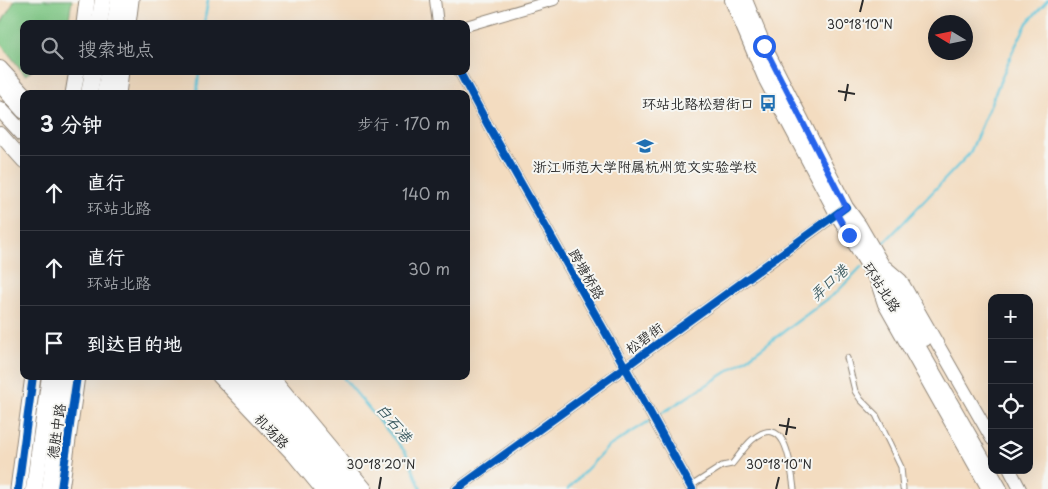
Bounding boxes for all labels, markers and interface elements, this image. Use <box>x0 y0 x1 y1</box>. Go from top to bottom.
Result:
text: 30°18'10"N <box>827 15 893 33</box>
north arrow <box>928 15 973 60</box>
search box <box>20 20 470 75</box>
icon: search <box>38 34 66 62</box>
text: 搜索地点 <box>78 34 154 62</box>
route start <box>753 35 776 58</box>
place label: 环站北路松碧街口 <box>642 93 754 114</box>
bus stop icon: 环站北路松碧街口 <box>758 93 778 113</box>
text: 3 分钟 <box>40 107 103 139</box>
text: 步行 · 170 m <box>358 111 450 135</box>
school or university icon: 浙江师范大学附属杭州笕文实验学校 <box>635 136 655 156</box>
place label: 浙江师范大学附属杭州笕文实验学校 <box>533 156 757 177</box>
text: 直行 <box>87 167 125 195</box>
icon: ahead <box>40 179 68 207</box>
text: 140 m <box>402 181 450 205</box>
text: 环站北路 <box>87 195 151 219</box>
route end <box>838 224 861 247</box>
text: 直行 <box>87 242 125 270</box>
street label: 跨塘桥路 <box>564 245 610 303</box>
icon: ahead <box>40 254 68 282</box>
text: 30 m <box>408 256 450 280</box>
water label: 弄口港 <box>804 257 854 306</box>
street label: 环站北路 <box>858 258 906 316</box>
text: 环站北路 <box>87 270 151 294</box>
map controls <box>988 294 1033 474</box>
button: + <box>988 294 1033 339</box>
street label: 松碧街 <box>621 317 667 359</box>
icon: arrive <box>40 329 68 357</box>
text: 到达目的地 <box>87 329 182 357</box>
button: − <box>988 339 1033 384</box>
button: locate <box>988 384 1033 429</box>
water label: 白石港 <box>372 397 420 448</box>
street label: 德胜中路 <box>42 402 70 460</box>
street label: 机场路 <box>250 409 294 453</box>
button: layers <box>988 429 1033 474</box>
text: 30°18'20"N <box>347 455 416 473</box>
text: 30°18'10"N <box>746 455 812 473</box>

